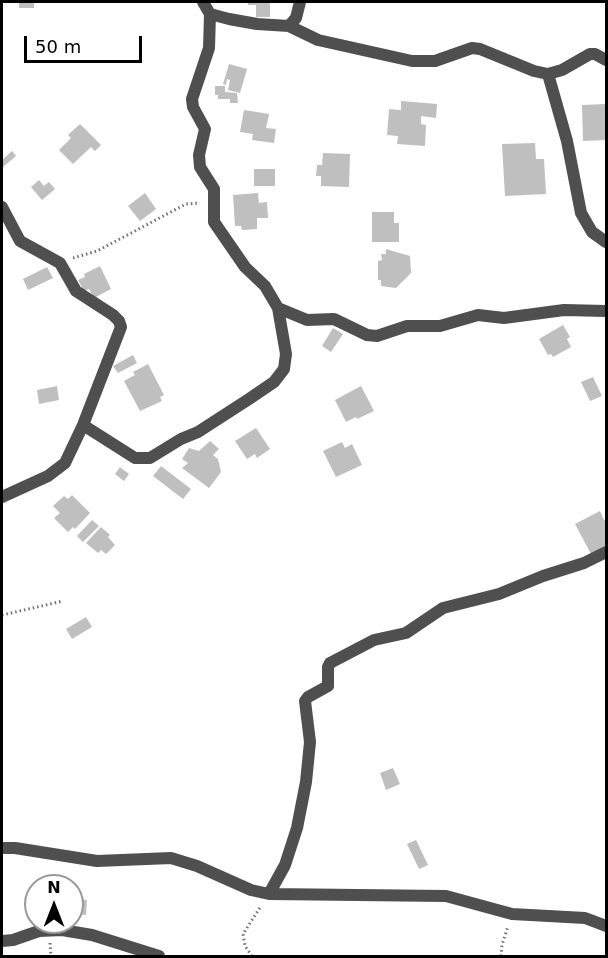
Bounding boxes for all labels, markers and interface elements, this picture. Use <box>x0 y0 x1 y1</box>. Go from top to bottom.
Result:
scale bar <box>27 24 146 62</box>
text: 50 m <box>35 36 81 57</box>
north arrow <box>24 874 84 934</box>
text: N <box>47 878 61 897</box>

